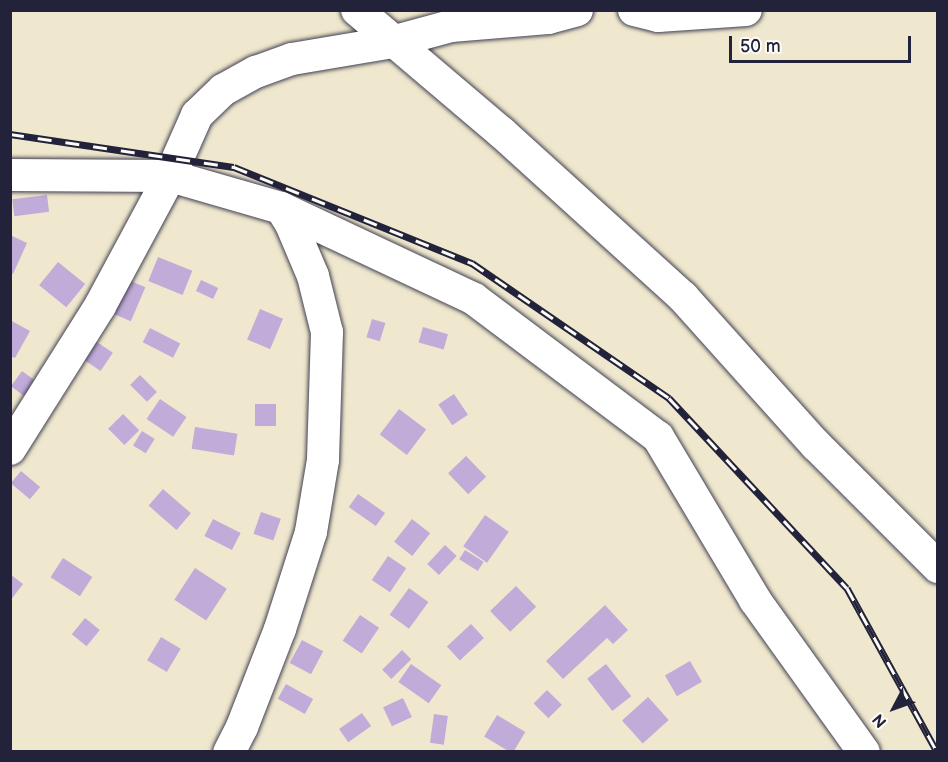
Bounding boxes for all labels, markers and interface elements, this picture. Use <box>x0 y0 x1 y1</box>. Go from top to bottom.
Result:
scale bar <box>732 24 914 62</box>
text: 50 m <box>740 36 781 57</box>
north arrow <box>864 678 924 738</box>
text: N <box>869 709 891 731</box>

